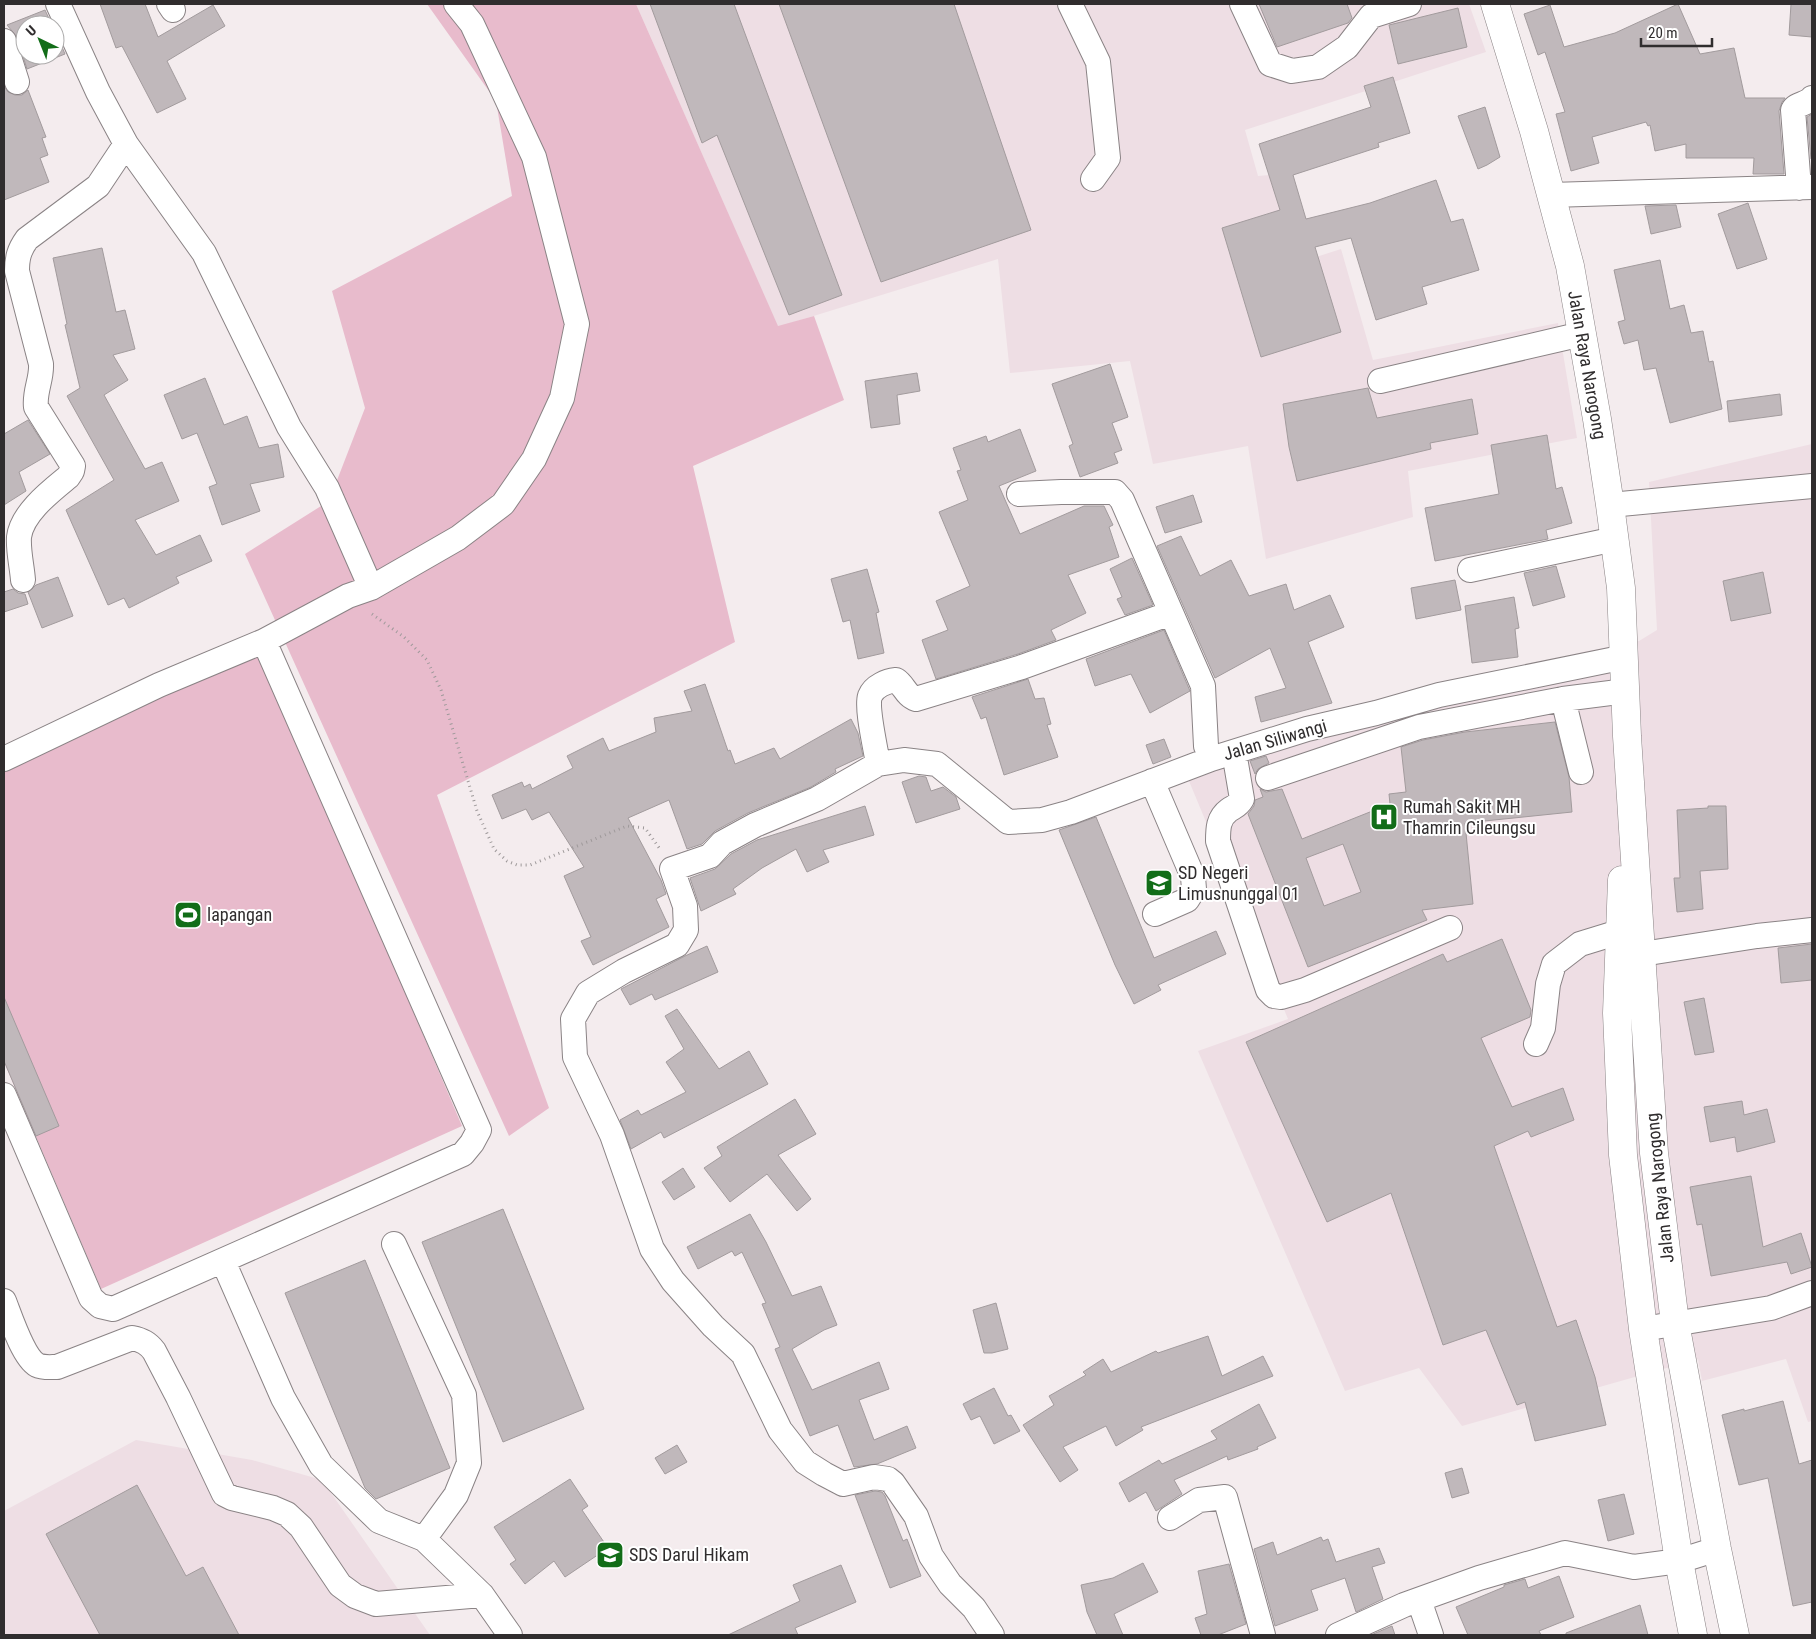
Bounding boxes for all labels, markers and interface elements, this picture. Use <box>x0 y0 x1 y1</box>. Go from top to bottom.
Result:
north arrow <box>15 15 65 65</box>
scale bar <box>1641 15 1712 47</box>
text: U <box>23 22 40 39</box>
text: 20 m <box>1648 24 1678 42</box>
street label: Jalan Raya Narogong <box>1564 289 1611 441</box>
street label: Jalan Siliwangi <box>1221 715 1329 764</box>
place label: Rumah Sakit MH Thamrin Cileungsu <box>1403 796 1536 838</box>
hospital icon: Rumah Sakit MH Thamrin Cileungsu <box>1369 802 1399 832</box>
place label: SD Negeri Limusnunggal 01 <box>1178 862 1300 904</box>
school or university icon: SD Negeri Limusnunggal 01 <box>1144 868 1174 898</box>
sports icon: lapangan <box>173 900 203 930</box>
place label: lapangan <box>207 904 272 925</box>
street label: Jalan Raya Narogong <box>1641 1112 1678 1264</box>
school or university icon: SDS Darul Hikam <box>595 1540 625 1570</box>
place label: SDS Darul Hikam <box>629 1544 749 1565</box>

